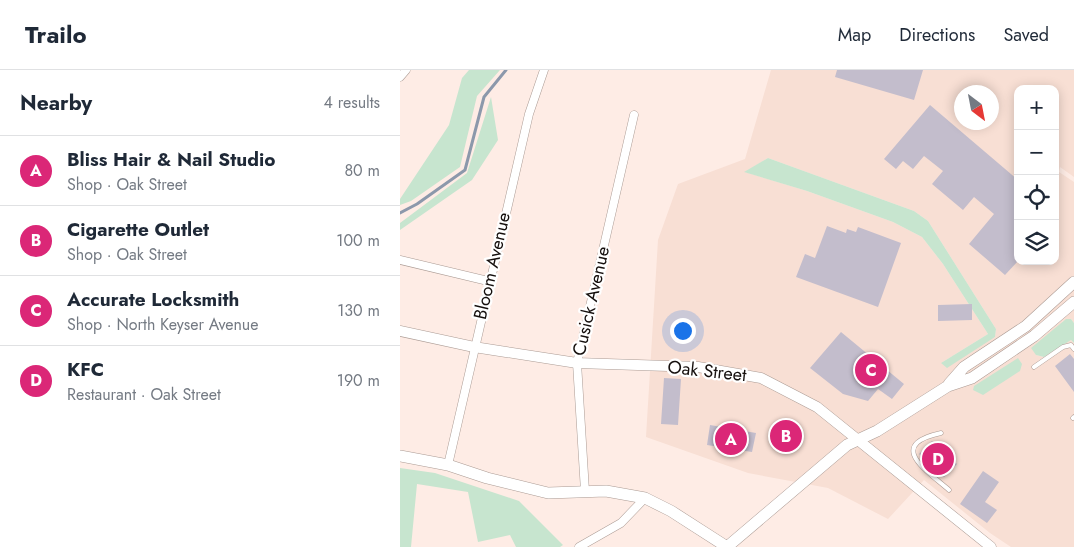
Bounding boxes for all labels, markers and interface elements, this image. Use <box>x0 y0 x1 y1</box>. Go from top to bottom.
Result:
text: Trailo <box>25 17 87 52</box>
text: Map <box>838 22 871 48</box>
text: Directions <box>899 22 975 48</box>
text: Saved <box>1003 22 1049 48</box>
north arrow <box>954 85 999 130</box>
map controls <box>1014 85 1059 265</box>
button: + <box>1014 85 1059 130</box>
text: Nearby <box>20 88 92 118</box>
text: 4 results <box>324 91 380 114</box>
button: − <box>1014 130 1059 175</box>
text: Bliss Hair & Nail Studio <box>67 146 275 173</box>
text: A <box>30 159 42 182</box>
text: 80 m <box>344 159 380 182</box>
text: Shop · Oak Street <box>67 173 187 196</box>
button: locate <box>1014 175 1059 220</box>
street label: Bloom Avenue <box>467 210 517 322</box>
text: Cigarette Outlet <box>67 216 209 243</box>
button: layers <box>1014 220 1059 265</box>
text: B <box>31 229 41 252</box>
text: 100 m <box>336 229 380 252</box>
text: Shop · Oak Street <box>67 243 187 266</box>
street label: Cusick Avenue <box>566 244 616 358</box>
text: Accurate Locksmith <box>67 286 239 313</box>
text: C <box>30 299 42 322</box>
text: 130 m <box>337 299 380 322</box>
text: Shop · North Keyser Avenue <box>67 313 259 336</box>
your location <box>670 318 696 344</box>
pin: C <box>855 351 887 389</box>
street label: Oak Street <box>666 354 748 388</box>
text: KFC <box>67 356 104 383</box>
text: D <box>30 369 42 392</box>
text: 190 m <box>337 369 380 392</box>
text: Restaurant · Oak Street <box>67 383 221 406</box>
pin: B <box>770 417 802 455</box>
pin: A <box>715 420 747 458</box>
pin: D <box>922 440 954 478</box>

